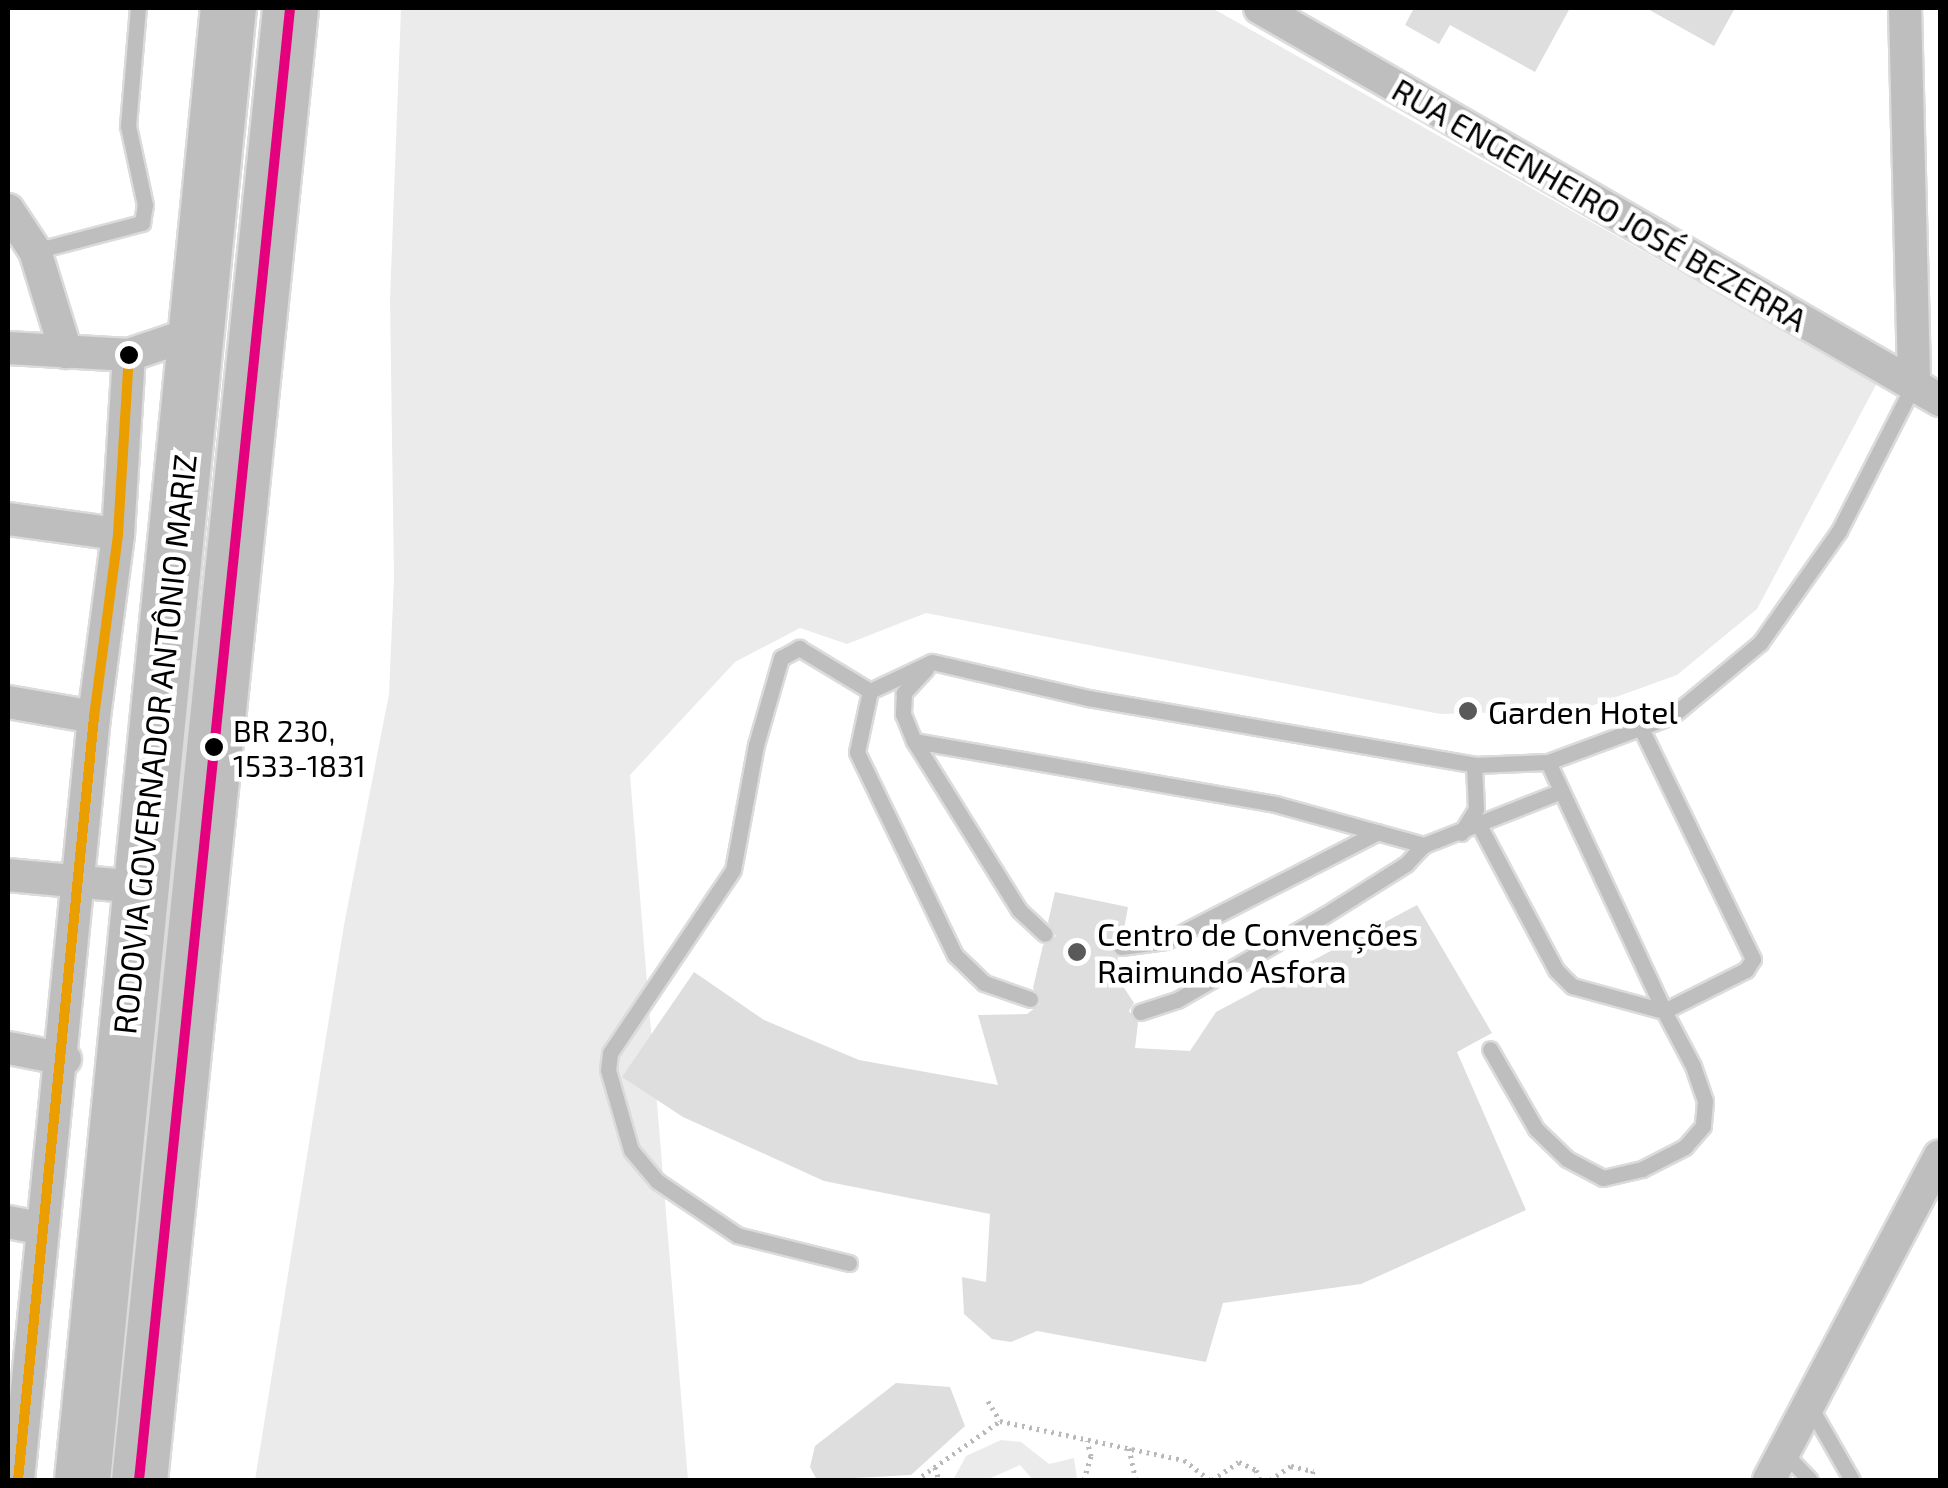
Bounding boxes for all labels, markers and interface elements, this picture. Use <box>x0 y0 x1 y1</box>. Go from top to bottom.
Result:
street label: RUA ENGENHEIRO JOSÉ BEZERRA <box>1385 69 1815 339</box>
unlabelled marker <box>119 345 139 365</box>
street label: RODOVIA GOVERNADOR ANTÔNIO MARIZ <box>104 451 204 1037</box>
place label: Garden Hotel <box>1488 692 1678 730</box>
marker: Garden Hotel <box>1457 700 1479 722</box>
place label: BR 230, 1533-1831 <box>233 712 366 782</box>
marker: BR 230, 1533-1831 <box>204 737 224 757</box>
place label: Centro de Convenções Raimundo Asfora <box>1097 915 1418 990</box>
marker: Centro de Convenções Raimundo Asfora <box>1066 941 1088 963</box>

